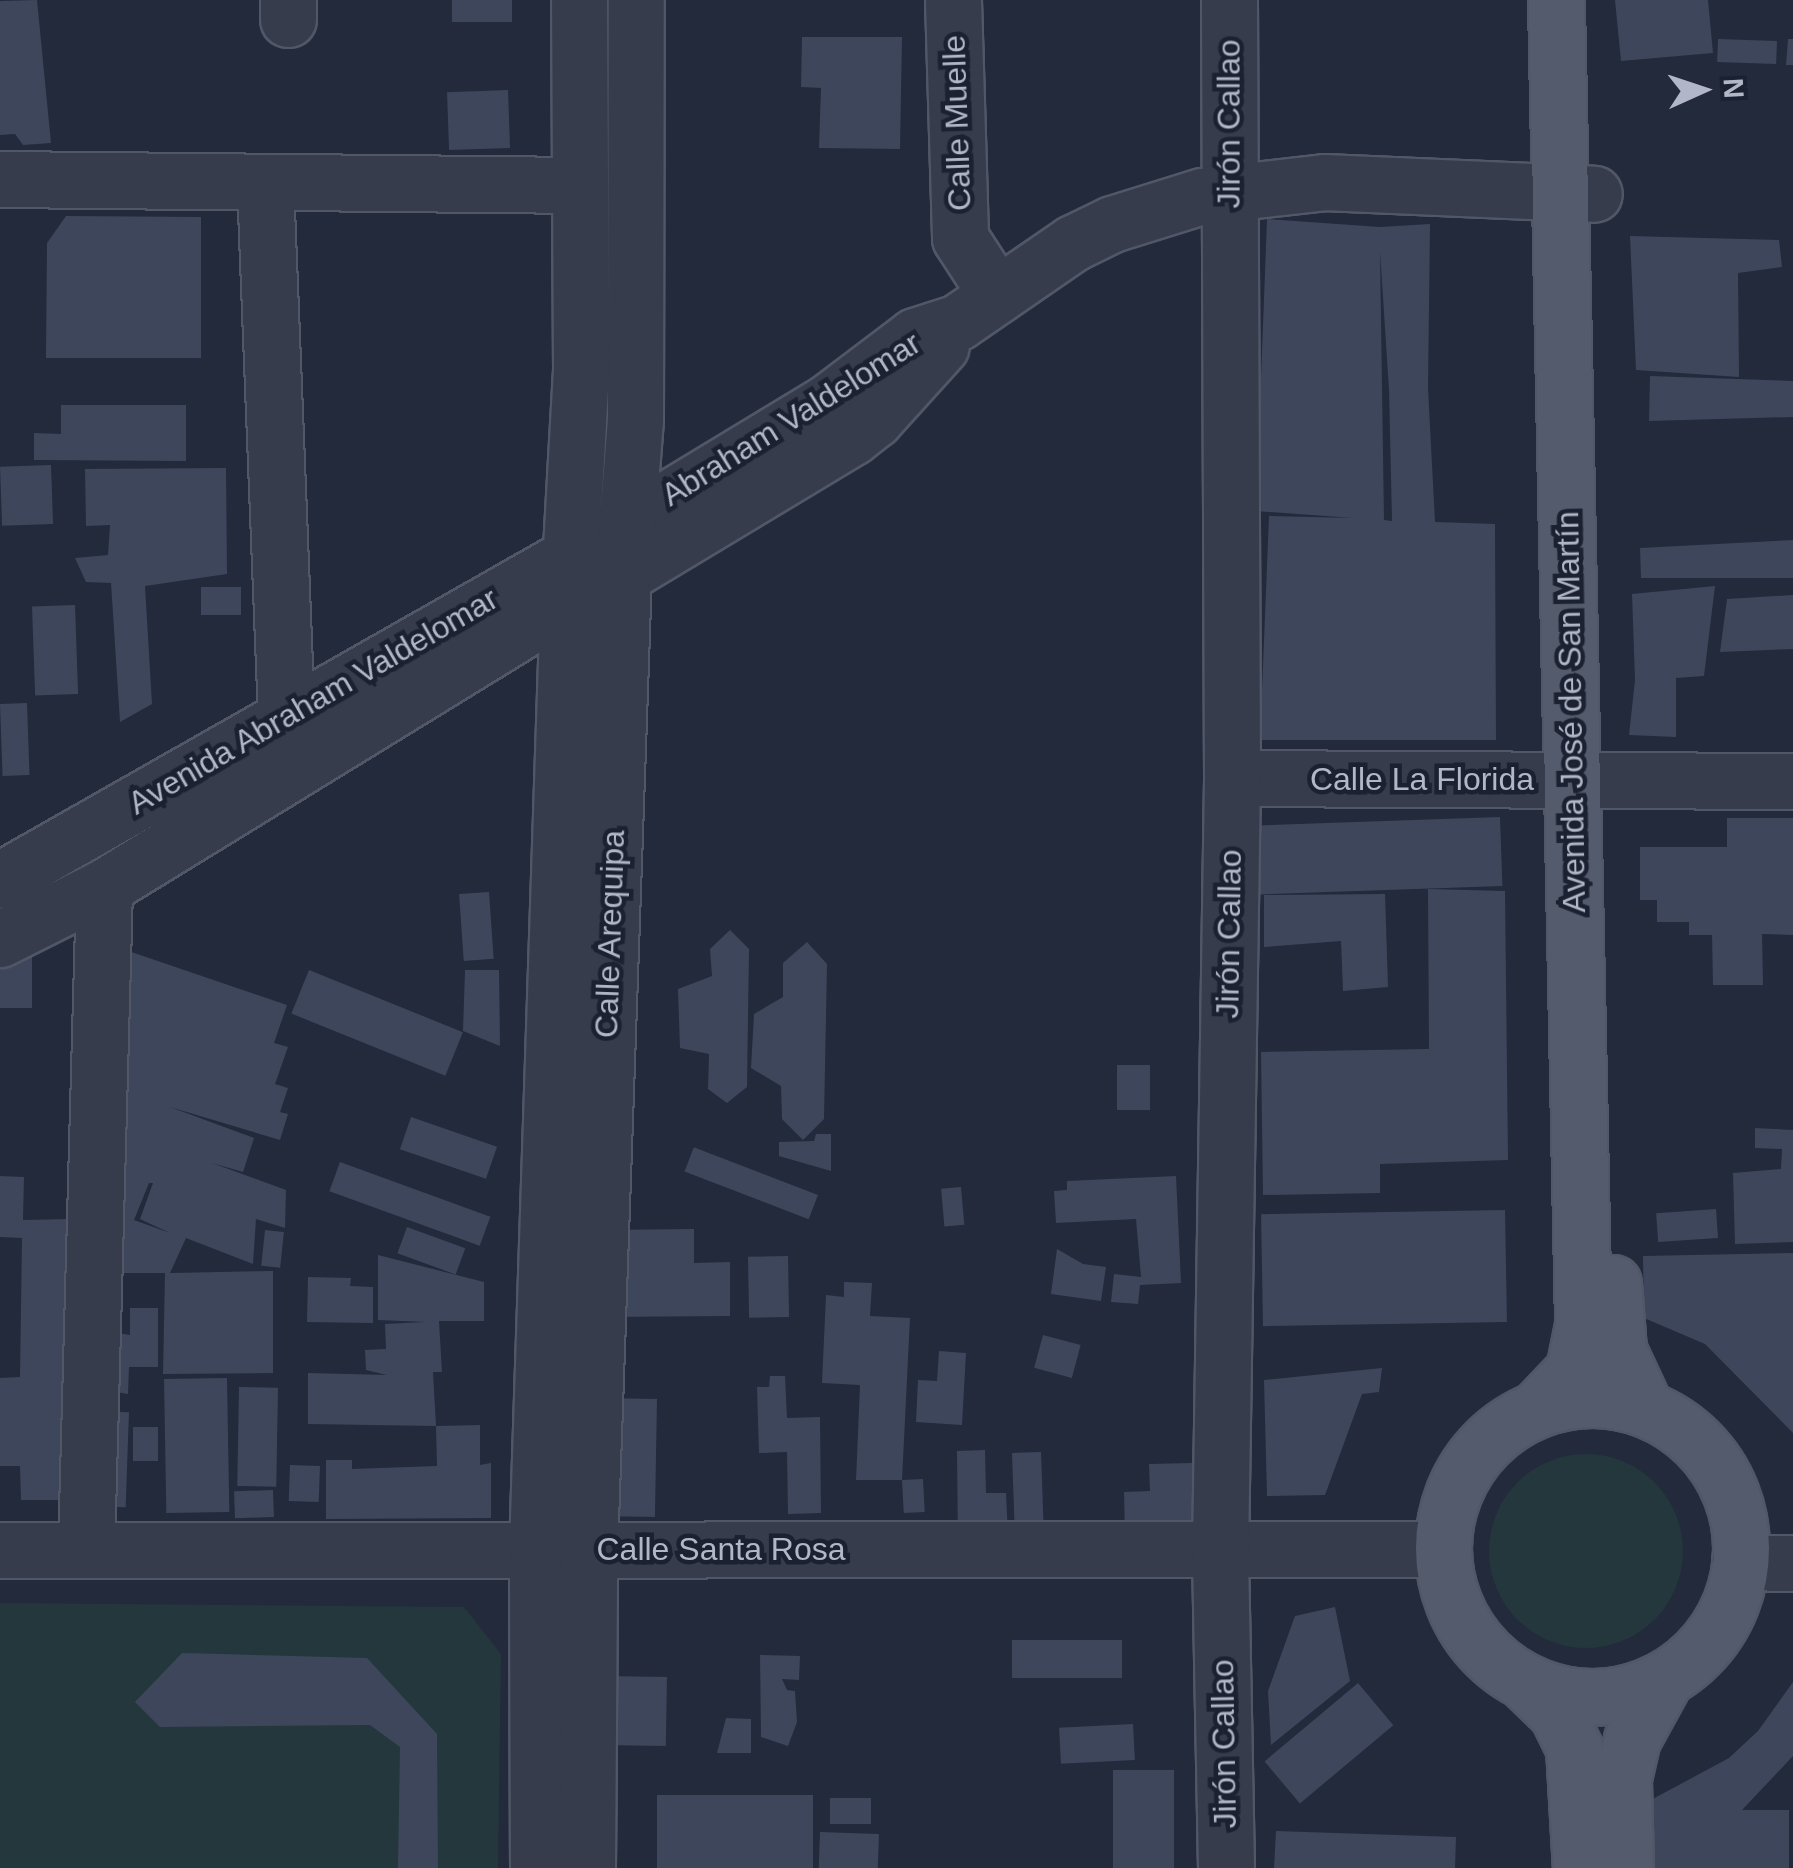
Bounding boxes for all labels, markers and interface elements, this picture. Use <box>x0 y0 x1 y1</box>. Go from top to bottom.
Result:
street label: Calle Muelle <box>935 34 979 212</box>
street label: Jirón Callao <box>1210 40 1248 208</box>
north arrow <box>1653 40 1753 140</box>
text: N <box>1717 77 1749 99</box>
street label: Abraham Valdelomar <box>654 324 928 514</box>
street label: Avenida José de San Martín <box>1548 511 1594 913</box>
street label: Avenida Abraham Valdelomar <box>121 579 505 823</box>
street label: Calle La Florida <box>1310 760 1534 798</box>
street label: Calle Arequipa <box>587 828 633 1040</box>
street label: Jirón Callao <box>1208 849 1250 1019</box>
street label: Calle Santa Rosa <box>596 1530 846 1568</box>
street label: Jirón Callao <box>1203 1659 1245 1829</box>

